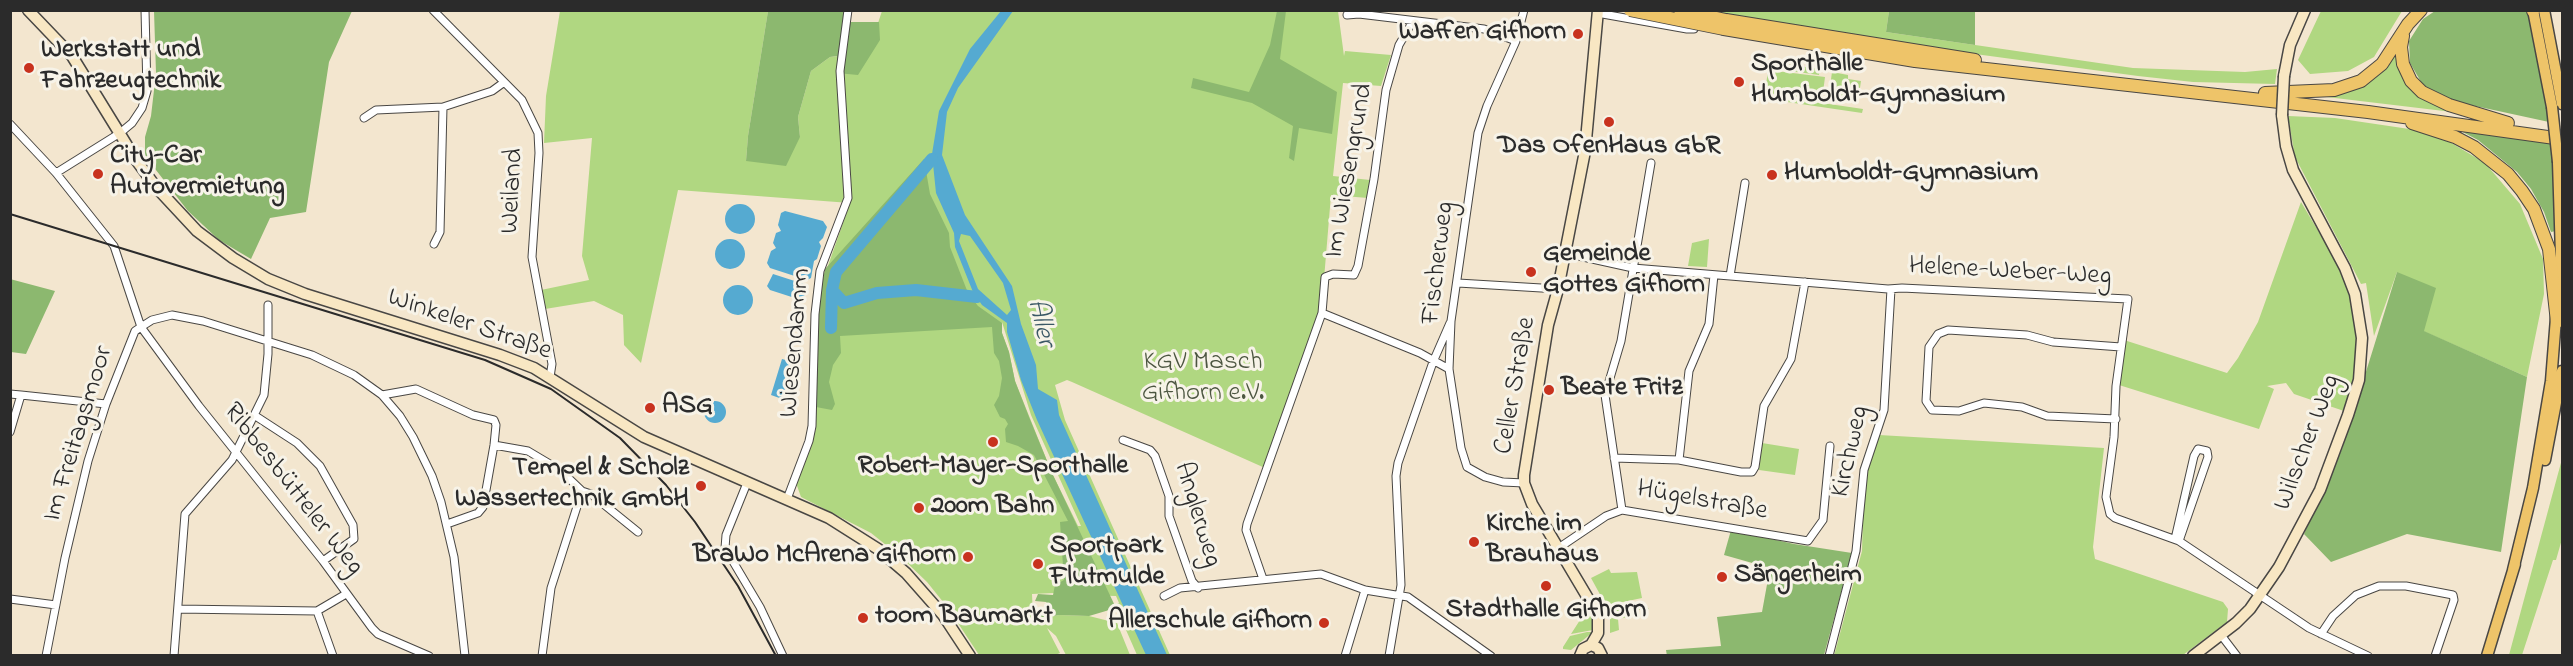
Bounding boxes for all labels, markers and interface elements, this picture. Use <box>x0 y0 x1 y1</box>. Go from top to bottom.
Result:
place label: Waffen Gifhorn <box>1399 18 1566 50</box>
marker: Waffen Gifhorn <box>1571 27 1585 41</box>
place label: Werkstatt und Fahrzeugtechnik <box>41 36 221 99</box>
place label: Sporthalle Humboldt-Gymnasium <box>1751 50 2005 113</box>
marker: Werkstatt und Fahrzeugtechnik <box>22 61 36 75</box>
marker: Sporthalle Humboldt-Gymnasium <box>1732 75 1746 89</box>
street label: Im Wiesengrund <box>1320 81 1382 261</box>
marker: Das OfenHaus GbR <box>1602 115 1616 129</box>
place label: Das OfenHaus GbR <box>1498 132 1720 164</box>
place label: City-Car Autovermietung <box>110 142 285 205</box>
street label: Weiland <box>496 147 532 235</box>
place label: Humboldt-Gymnasium <box>1784 159 2038 191</box>
marker: City-Car Autovermietung <box>91 167 105 181</box>
marker: Humboldt-Gymnasium <box>1765 168 1779 182</box>
street label: Fischerweg <box>1416 200 1464 326</box>
place label: Gemeinde Gottes Gifhorn <box>1543 240 1705 303</box>
street label: Helene-Weber-Weg <box>1908 252 2112 294</box>
marker: Gemeinde Gottes Gifhorn <box>1524 265 1538 279</box>
street label: Wiesendamm <box>774 267 820 419</box>
street label: Winkeler Straße <box>383 283 555 369</box>
water label: Aller <box>1017 296 1061 350</box>
street label: Celler Straße <box>1489 315 1545 457</box>
street label: Im Freitagsmoor <box>38 342 122 526</box>
park label: KGV Masch Gifhorn e.V. <box>1142 348 1264 411</box>
street label: Wilscher Weg <box>2268 371 2350 515</box>
place label: Beate Fritz <box>1561 374 1683 406</box>
marker: Beate Fritz <box>1542 383 1556 397</box>
place label: ASG <box>662 392 713 424</box>
street label: Ribbesbütteler Weg <box>215 397 369 583</box>
marker: ASG <box>643 401 657 415</box>
street label: Kirchweg <box>1826 403 1878 501</box>
marker: Robert-Mayer-Sporthalle <box>986 435 1000 449</box>
place label: Robert-Mayer-Sporthalle <box>858 452 1128 484</box>
place label: Tempel & Scholz Wassertechnik GmbH <box>455 454 689 517</box>
street label: Anglerweg <box>1165 459 1227 571</box>
street label: Hügelstraße <box>1634 475 1770 529</box>
marker: Tempel & Scholz Wassertechnik GmbH <box>694 479 708 493</box>
place label: 200m Bahn <box>931 492 1054 524</box>
marker: 200m Bahn <box>912 501 926 515</box>
place label: Kirche im Brauhaus <box>1486 510 1599 573</box>
place label: Sportpark Flutmulde <box>1050 532 1165 595</box>
marker: Kirche im Brauhaus <box>1467 535 1481 549</box>
place label: BraWo McArena Gifhorn <box>693 541 956 573</box>
marker: BraWo McArena Gifhorn <box>961 550 975 564</box>
marker: Sportpark Flutmulde <box>1031 557 1045 571</box>
place label: Sängerheim <box>1734 561 1862 593</box>
marker: Sängerheim <box>1715 570 1729 584</box>
marker: Stadthalle Gifhorn <box>1539 579 1553 593</box>
place label: Stadthalle Gifhorn <box>1446 596 1646 628</box>
place label: toom Baumarkt <box>875 602 1053 634</box>
place label: Allerschule Gifhorn <box>1108 607 1312 639</box>
marker: toom Baumarkt <box>856 611 870 625</box>
marker: Allerschule Gifhorn <box>1317 616 1331 630</box>

